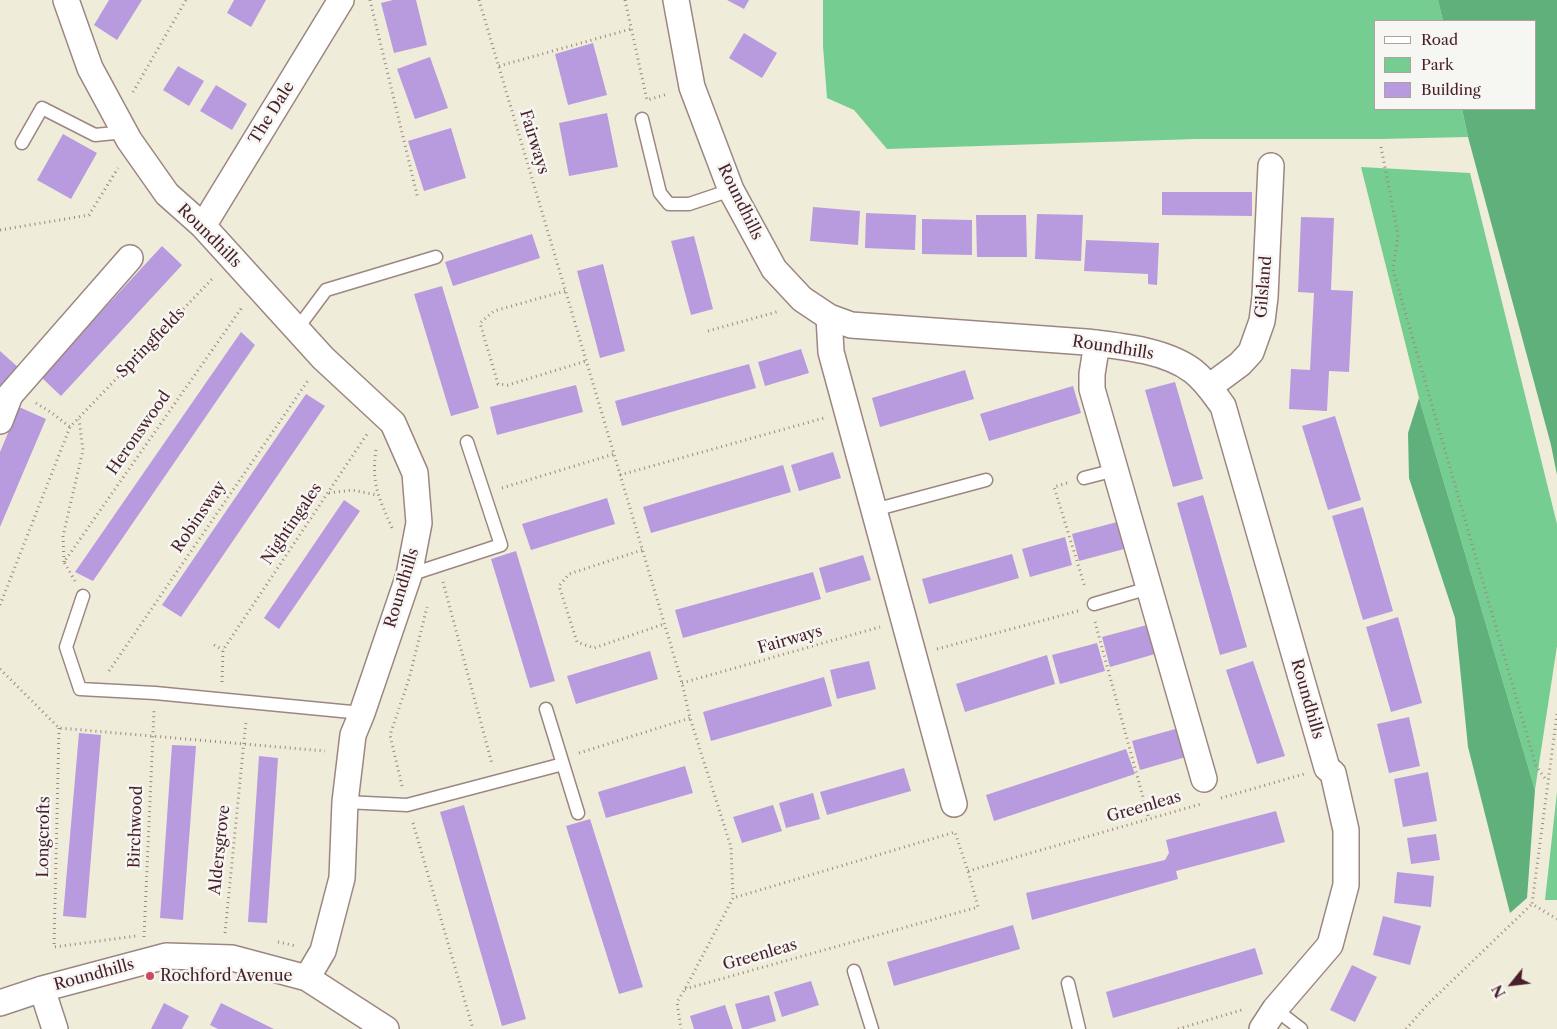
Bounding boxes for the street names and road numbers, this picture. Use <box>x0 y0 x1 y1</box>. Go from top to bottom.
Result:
street label: The Dale <box>245 78 299 148</box>
street label: Fairways <box>515 108 553 176</box>
street label: Roundhills <box>713 161 767 243</box>
street label: Roundhills <box>173 200 245 272</box>
street label: Gilsland <box>1252 255 1276 319</box>
street label: Springfields <box>113 304 189 382</box>
street label: Roundhills <box>1071 332 1155 364</box>
street label: Heronswood <box>103 387 175 479</box>
street label: Robinsway <box>168 477 230 557</box>
street label: Nightingales <box>258 479 326 569</box>
street label: Roundhills <box>381 546 423 630</box>
street label: Fairways <box>755 622 825 658</box>
street label: Roundhills <box>1286 657 1328 741</box>
street label: Birchwood <box>125 785 147 869</box>
street label: Greenleas <box>1105 787 1183 827</box>
street label: Longcrofts <box>34 796 54 878</box>
street label: Aldersgrove <box>206 804 234 896</box>
street label: Greenleas <box>721 935 799 975</box>
street label: Roundhills <box>52 955 136 995</box>

